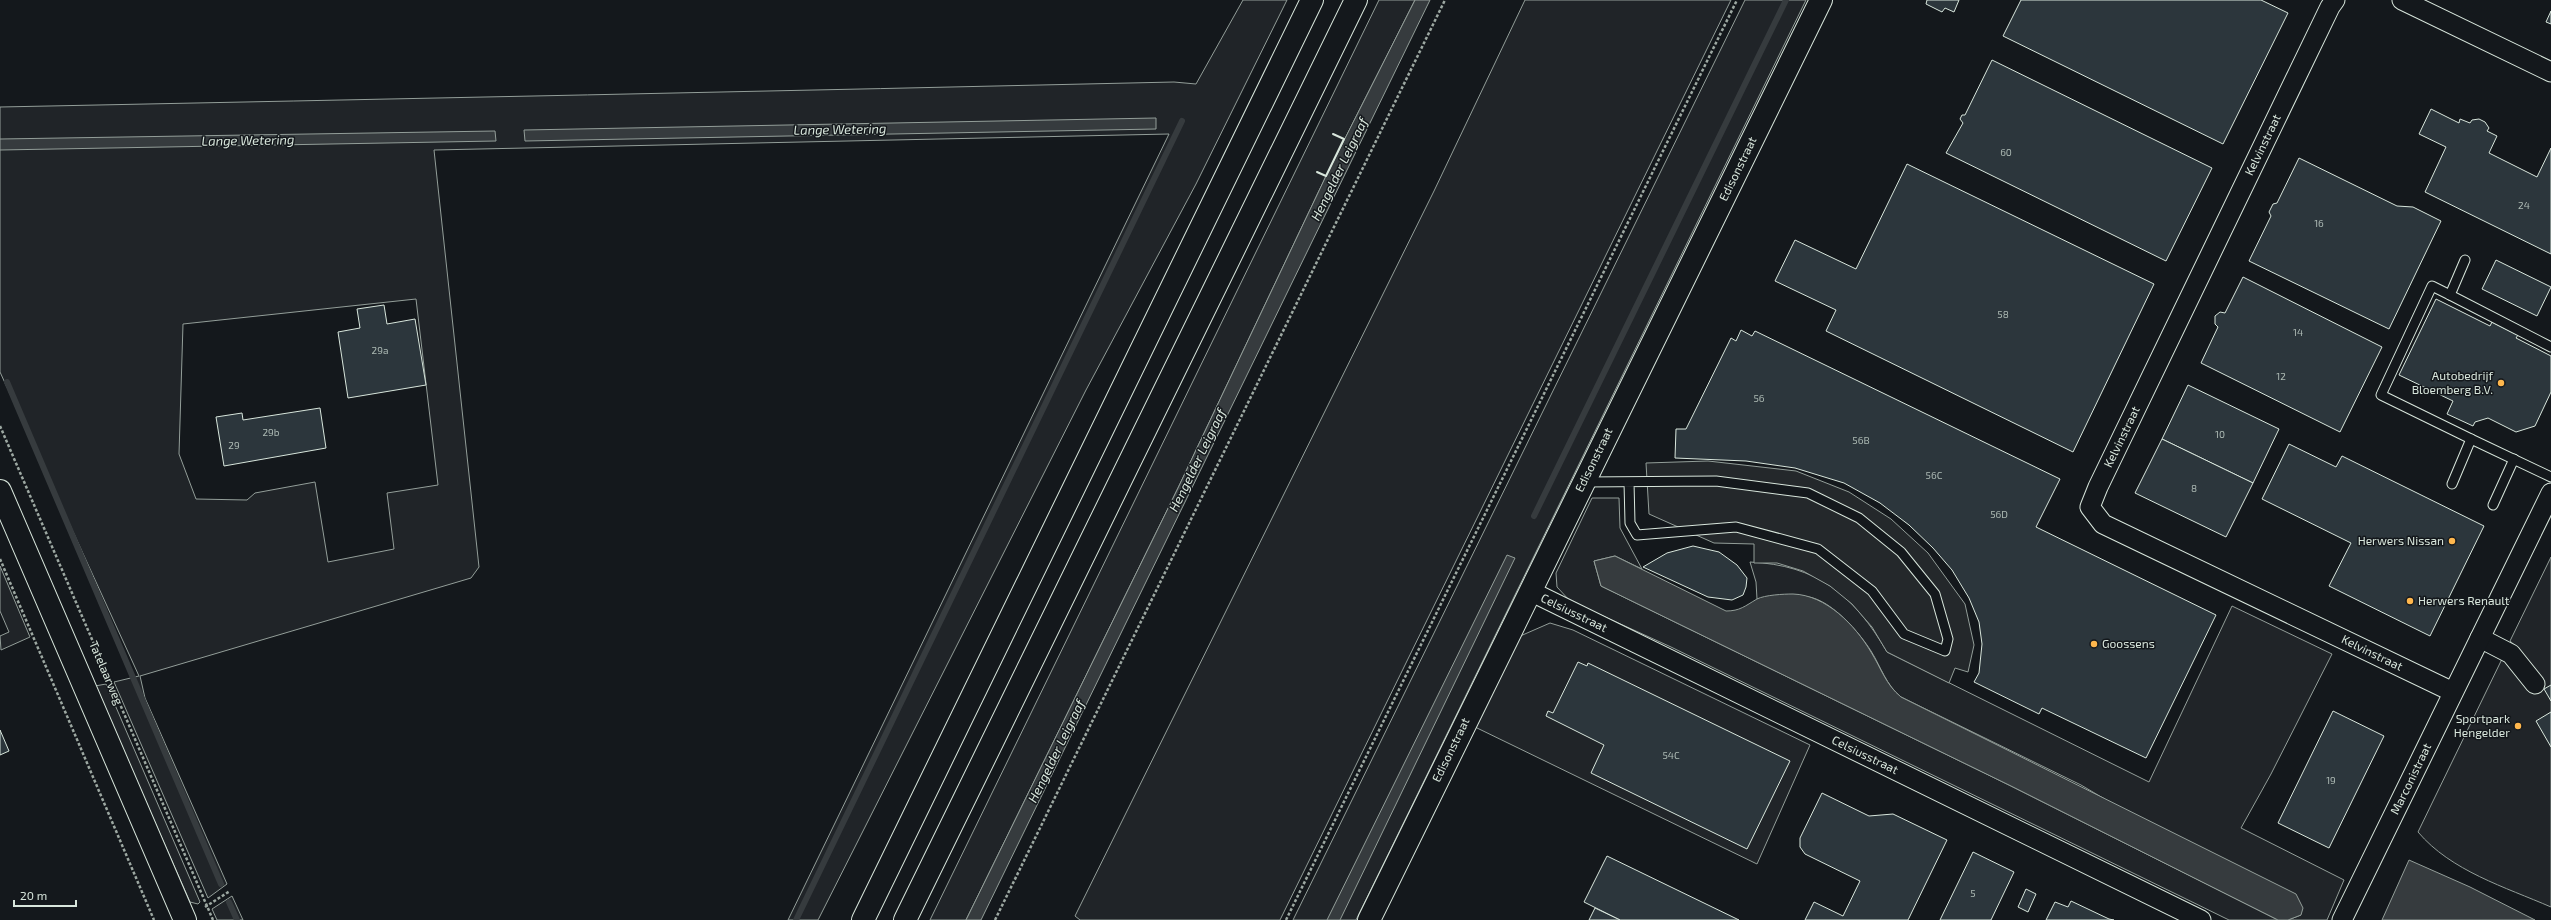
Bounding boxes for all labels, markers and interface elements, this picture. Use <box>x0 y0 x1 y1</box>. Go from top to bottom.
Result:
street label: Kelvinstraat <box>2241 111 2283 177</box>
water label: Hengelder Leigraaf <box>1307 114 1371 223</box>
water label: Lange Wetering <box>793 120 887 138</box>
water label: Lange Wetering <box>201 131 295 149</box>
street label: Edisonstraat <box>1716 134 1759 203</box>
house number: 60 <box>2000 146 2012 158</box>
house number: 24 <box>2518 199 2530 211</box>
house number: 16 <box>2314 217 2324 229</box>
house number: 58 <box>1997 308 2009 320</box>
house number: 14 <box>2293 326 2303 338</box>
house number: 29a <box>372 344 388 356</box>
place label: Autobedrijf Bloemberg B.V. <box>2412 368 2493 396</box>
house number: 12 <box>2276 370 2286 382</box>
marker: Autobedrijf Bloemberg B.V. <box>2496 378 2506 388</box>
house number: 56 <box>1753 392 1765 404</box>
street label: Kelvinstraat <box>2100 403 2142 469</box>
water label: Hengelder Leigraaf <box>1165 405 1229 514</box>
street label: Edisonstraat <box>1572 425 1615 494</box>
house number: 29b <box>262 426 280 438</box>
house number: 10 <box>2215 428 2225 440</box>
house number: 56B <box>1852 434 1870 446</box>
house number: 29 <box>228 439 240 451</box>
house number: 56C <box>1926 469 1943 481</box>
house number: 8 <box>2191 482 2197 494</box>
house number: 56D <box>1990 508 2008 520</box>
place label: Herwers Nissan <box>2358 533 2444 547</box>
marker: Herwers Nissan <box>2447 536 2457 546</box>
street label: Celsiusstraat <box>1539 590 1610 634</box>
place label: Herwers Renault <box>2418 593 2510 607</box>
marker: Herwers Renault <box>2405 596 2415 606</box>
street label: Kelvinstraat <box>2340 631 2406 673</box>
place label: Goossens <box>2102 636 2155 650</box>
street label: Tatelaarweg <box>87 639 127 707</box>
marker: Goossens <box>2089 639 2099 649</box>
water label: Hengelder Leigraaf <box>1024 696 1088 805</box>
place label: Sportpark Hengelder <box>2454 711 2510 739</box>
street label: Edisonstraat <box>1429 715 1472 784</box>
marker: Sportpark Hengelder <box>2513 721 2523 731</box>
street label: Celsiusstraat <box>1830 732 1901 776</box>
street label: Marconistraat <box>2387 740 2434 816</box>
house number: 54C <box>1662 749 1680 761</box>
house number: 19 <box>2326 774 2336 786</box>
scale bar <box>14 882 76 908</box>
house number: 5 <box>1970 887 1976 899</box>
text: 20 m <box>20 888 47 902</box>

